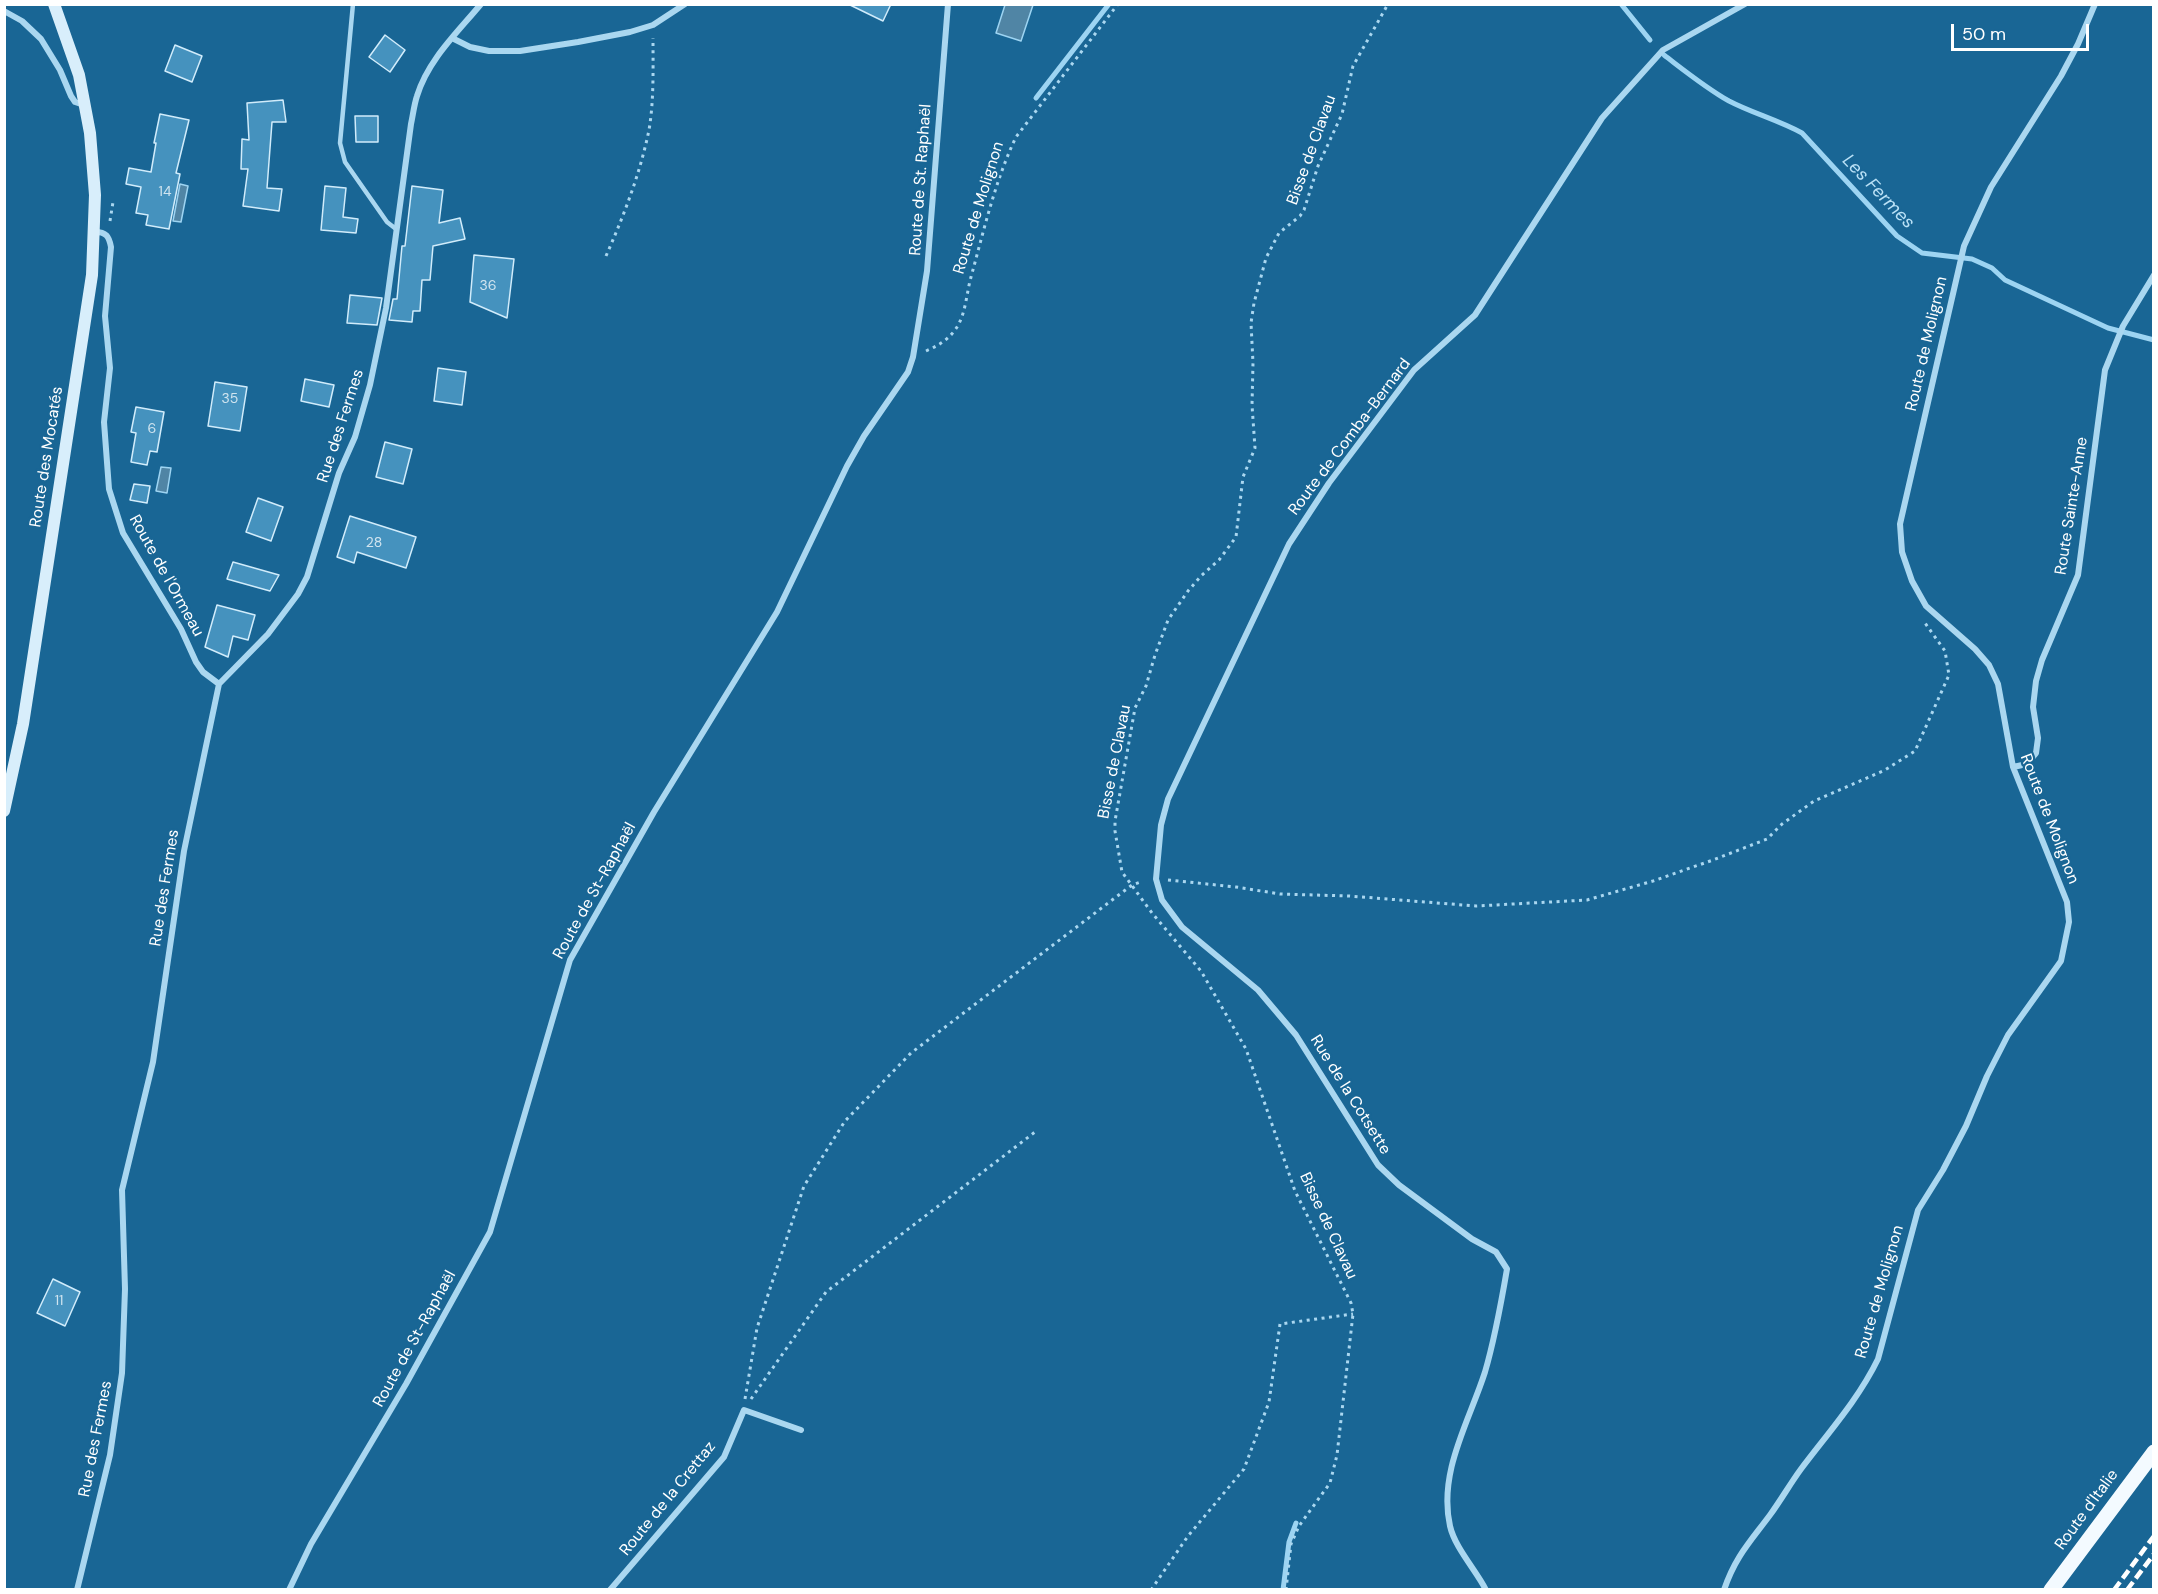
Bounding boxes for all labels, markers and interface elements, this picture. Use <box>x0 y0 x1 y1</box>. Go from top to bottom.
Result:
scale bar <box>1954 12 2092 50</box>
text: 50 m <box>1962 22 2006 46</box>
street label: Bisse de Clavau <box>1283 92 1341 208</box>
street label: Route de St. Raphaël <box>906 104 936 256</box>
street label: Route de Molignon <box>950 139 1008 277</box>
water label: Les Fermes <box>1837 150 1919 234</box>
house number: 14 <box>159 184 171 200</box>
street label: Route de Molignon <box>1902 275 1952 413</box>
house number: 36 <box>479 278 497 294</box>
street label: Route de Comba-Bernard <box>1285 355 1415 519</box>
street label: Rue des Fermes <box>314 367 368 485</box>
street label: Route des Mocatés <box>26 385 68 529</box>
house number: 35 <box>222 391 238 407</box>
house number: 6 <box>148 421 156 437</box>
street label: Route Sainte-Anne <box>2052 436 2092 576</box>
street label: Route de l'Ormeau <box>125 512 207 640</box>
house number: 28 <box>366 535 382 551</box>
street label: Bisse de Clavau <box>1095 703 1135 821</box>
street label: Route de Molignon <box>2015 751 2083 887</box>
street label: Route de St-Raphaël <box>549 819 641 963</box>
street label: Rue des Fermes <box>146 828 184 948</box>
street label: Rue de la Cotsette <box>1306 1032 1394 1158</box>
street label: Bisse de Clavau <box>1295 1170 1361 1282</box>
street label: Route de Molignon <box>1852 1223 1908 1361</box>
street label: Route de St-Raphaël <box>369 1267 461 1411</box>
house number: 11 <box>55 1293 63 1309</box>
street label: Rue des Fermes <box>75 1379 117 1499</box>
street label: Route de la Crettaz <box>616 1438 720 1560</box>
street label: Route d'Italie <box>2051 1466 2123 1554</box>

